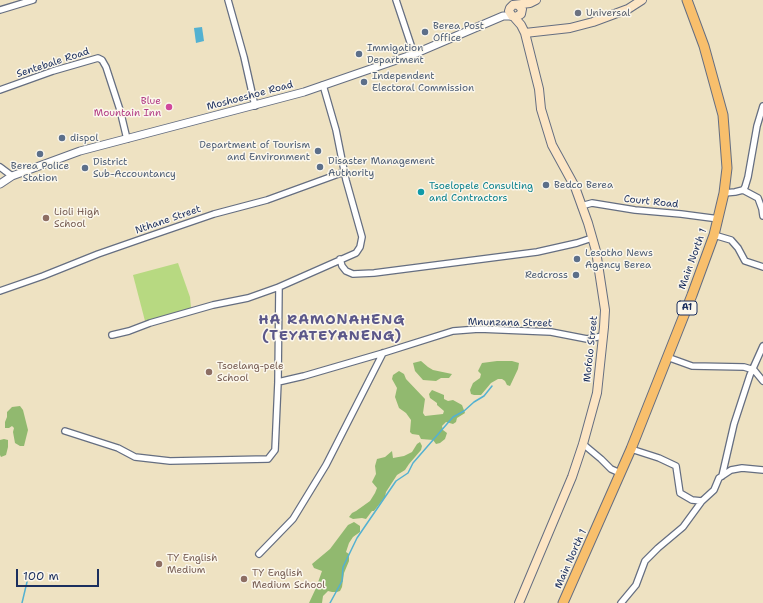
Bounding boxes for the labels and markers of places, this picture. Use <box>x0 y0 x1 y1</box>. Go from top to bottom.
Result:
place label: Universal <box>586 7 630 19</box>
marker: Universal <box>573 8 583 18</box>
place label: Berea Post Office <box>433 20 484 44</box>
marker: Berea Post Office <box>420 27 430 37</box>
place label: Immigation Department <box>367 42 424 66</box>
marker: Immigation Department <box>354 49 364 59</box>
place label: Independent Electoral Commission <box>372 70 474 94</box>
marker: Independent Electoral Commission <box>359 77 369 87</box>
place label: Blue Mountain Inn <box>94 95 161 118</box>
marker: Blue Mountain Inn <box>164 102 174 112</box>
place label: dispol <box>70 132 98 144</box>
marker: dispol <box>57 133 67 143</box>
place label: Department of Tourism and Environment <box>199 139 310 162</box>
marker: Department of Tourism and Environment <box>313 146 323 156</box>
marker: Berea Police Station <box>35 149 45 159</box>
place label: Disaster Management Authority <box>328 155 435 178</box>
place label: District Sub-Accountancy <box>93 156 176 180</box>
place label: Berea Police Station <box>11 160 69 184</box>
marker: Disaster Management Authority <box>315 162 325 172</box>
marker: District Sub-Accountancy <box>80 163 90 173</box>
place label: Bedco Berea <box>554 179 613 191</box>
place label: Tsoelopele Consulting and Contractors <box>429 180 533 204</box>
marker: Bedco Berea <box>541 180 551 190</box>
marker: Tsoelopele Consulting and Contractors <box>416 187 426 197</box>
place label: Lioli High School <box>54 206 99 230</box>
marker: Lioli High School <box>41 213 51 223</box>
place label: Lesotho News Agency Berea <box>585 247 653 270</box>
marker: Lesotho News Agency Berea <box>572 254 582 264</box>
place label: Redcross <box>525 269 568 281</box>
marker: Redcross <box>571 270 581 280</box>
place label: Tsoelang-pele School <box>217 360 284 384</box>
marker: Tsoelang-pele School <box>204 367 214 377</box>
place label: TY English Medium <box>167 552 217 576</box>
marker: TY English Medium <box>154 559 164 569</box>
place label: TY English Medium School <box>252 567 325 590</box>
marker: TY English Medium School <box>239 574 249 584</box>

